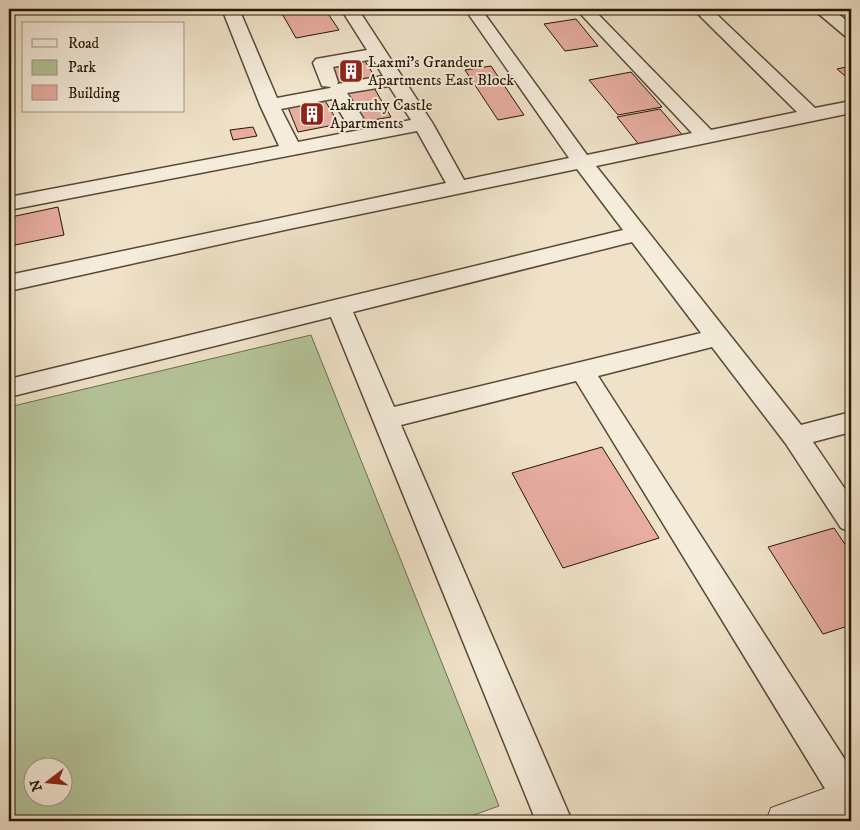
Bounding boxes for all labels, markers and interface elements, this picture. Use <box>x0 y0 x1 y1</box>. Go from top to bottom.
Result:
legend <box>22 22 185 112</box>
text: Road <box>68 34 100 53</box>
place label: Laxmi's Grandeur Apartments East Block <box>368 52 514 90</box>
text: Park <box>68 58 97 77</box>
building icon: Laxmi's Grandeur Apartments East Block <box>338 58 364 84</box>
text: Building <box>68 84 120 103</box>
place label: Aakruthy Castle Apartments <box>330 95 433 133</box>
building icon: Aakruthy Castle Apartments <box>299 101 325 127</box>
north arrow <box>22 758 72 808</box>
text: N <box>26 777 47 793</box>

